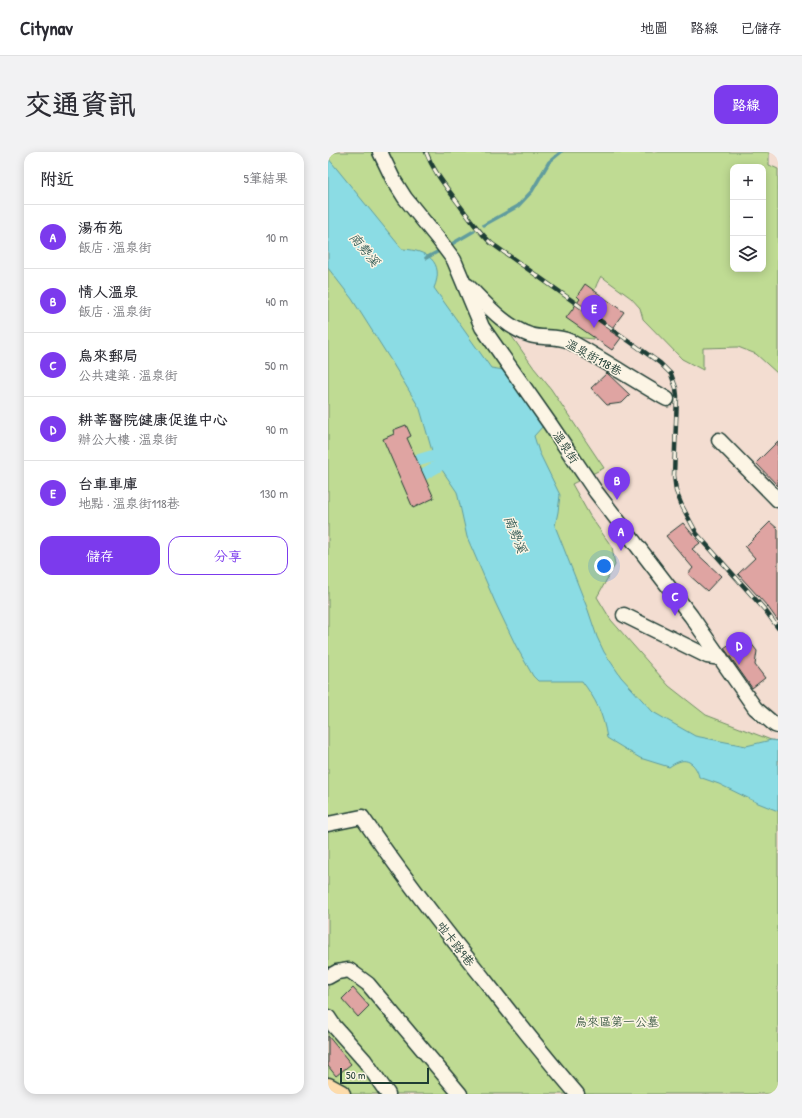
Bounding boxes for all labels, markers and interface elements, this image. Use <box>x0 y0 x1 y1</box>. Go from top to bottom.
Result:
text: Citynav <box>20 15 73 41</box>
text: 地圖 <box>640 18 668 37</box>
text: 路線 <box>690 18 718 37</box>
text: 已儲存 <box>740 18 782 37</box>
text: 交通資訊 <box>24 85 136 123</box>
button: 路線 <box>714 85 778 124</box>
map controls <box>730 164 766 272</box>
button: + <box>730 164 766 200</box>
text: 附近 <box>40 167 74 190</box>
text: 5筆結果 <box>244 169 288 187</box>
button: − <box>730 200 766 236</box>
text: 湯布苑 <box>78 217 123 238</box>
text: A <box>50 228 56 246</box>
text: 10 m <box>266 228 288 246</box>
water label: 南勢溪 <box>346 228 385 270</box>
button: layers <box>730 236 766 272</box>
text: 飯店 · 溫泉街 <box>78 238 152 256</box>
text: 情人溫泉 <box>78 281 138 302</box>
text: B <box>50 292 56 310</box>
text: 40 m <box>265 292 288 310</box>
pin: E <box>581 295 607 328</box>
text: 飯店 · 溫泉街 <box>78 302 152 320</box>
street label: 溫泉街118巷 <box>563 335 625 379</box>
text: 烏來郵局 <box>78 345 138 366</box>
text: C <box>49 356 57 374</box>
text: 50 m <box>265 356 288 374</box>
text: 公共建築 · 溫泉街 <box>78 366 178 384</box>
text: 耕莘醫院健康促進中心 <box>78 409 228 430</box>
text: D <box>50 420 56 438</box>
text: 90 m <box>266 420 288 438</box>
street label: 溫泉街 <box>549 427 583 467</box>
text: 辦公大樓 · 溫泉街 <box>78 430 178 448</box>
pin: B <box>604 467 630 500</box>
text: 台車車庫 <box>78 473 138 494</box>
text: E <box>50 484 56 502</box>
text: 130 m <box>260 484 288 502</box>
text: 地點 · 溫泉街118巷 <box>78 494 180 512</box>
water label: 南勢溪 <box>500 513 532 556</box>
pin: A <box>608 518 634 551</box>
button: 儲存 <box>40 536 160 575</box>
button: 分享 <box>168 536 288 575</box>
your location <box>594 556 614 576</box>
pin: C <box>662 583 688 616</box>
pin: D <box>726 632 752 665</box>
street label: 啦卡路9巷 <box>433 918 479 970</box>
park label: 烏來區第一公墓 <box>575 1013 659 1030</box>
scale bar <box>340 1066 429 1085</box>
text: 50 m <box>346 1068 366 1082</box>

